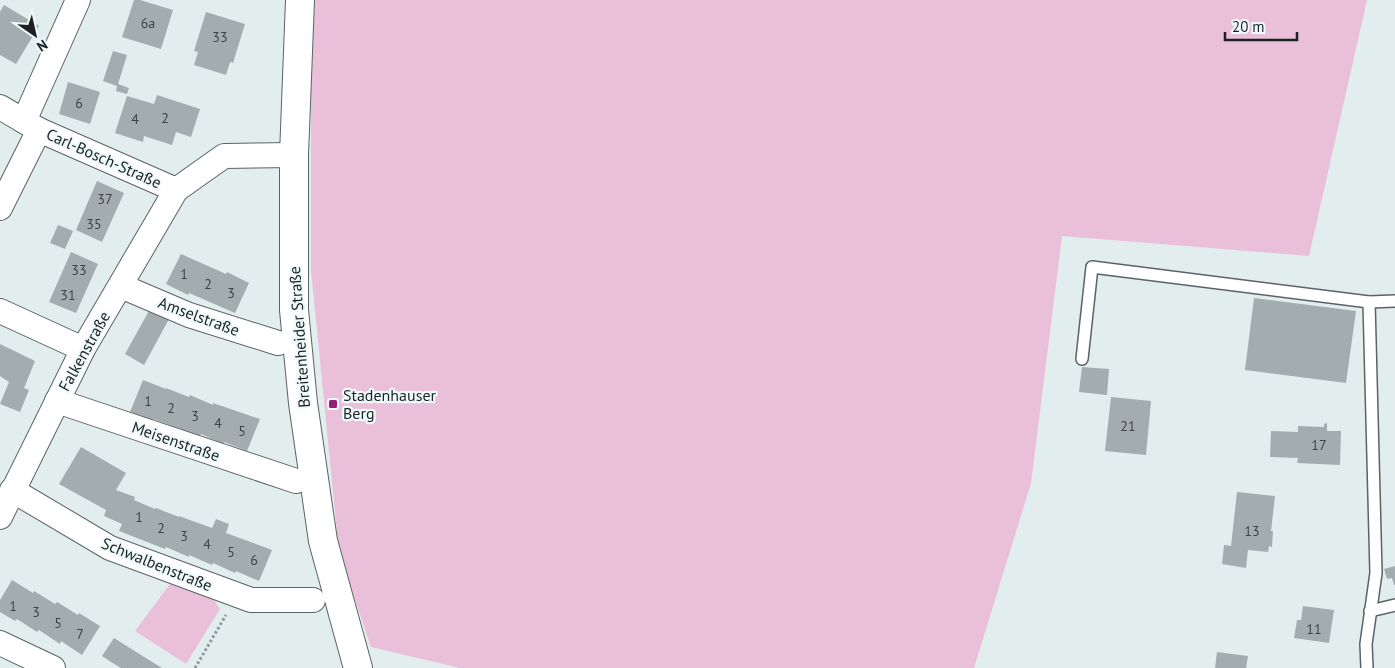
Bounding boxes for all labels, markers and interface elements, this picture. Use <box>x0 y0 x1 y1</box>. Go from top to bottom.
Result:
north arrow <box>10 10 60 60</box>
scale bar <box>1225 10 1298 42</box>
house number: 6a <box>141 14 155 32</box>
text: 20 m <box>1232 17 1265 36</box>
house number: 33 <box>212 28 228 46</box>
text: N <box>33 36 51 56</box>
house number: 6 <box>75 94 83 112</box>
house number: 2 <box>161 109 169 127</box>
house number: 4 <box>131 110 139 128</box>
street label: Carl-Bosch-Straße <box>43 124 165 192</box>
house number: 37 <box>97 190 113 208</box>
house number: 35 <box>86 215 102 233</box>
house number: 33 <box>71 261 87 279</box>
house number: 1 <box>180 265 188 283</box>
street label: Breitenheider Straße <box>284 266 314 408</box>
house number: 2 <box>204 275 212 293</box>
house number: 3 <box>227 284 235 302</box>
house number: 31 <box>60 286 76 304</box>
street label: Amselstraße <box>156 292 242 340</box>
street label: Falkenstraße <box>54 308 114 394</box>
place label: Stadenhauser Berg <box>343 385 437 423</box>
house number: 1 <box>144 392 152 410</box>
marker: Stadenhauser Berg <box>327 398 339 410</box>
house number: 2 <box>167 399 175 417</box>
house number: 3 <box>191 407 199 425</box>
house number: 4 <box>214 414 222 432</box>
street label: Meisenstraße <box>129 417 223 465</box>
house number: 21 <box>1120 417 1136 435</box>
house number: 5 <box>238 422 246 440</box>
house number: 17 <box>1311 436 1327 454</box>
house number: 1 <box>135 508 143 526</box>
house number: 2 <box>157 519 165 537</box>
house number: 13 <box>1244 522 1260 540</box>
house number: 3 <box>180 527 188 545</box>
street label: Schwalbenstraße <box>99 533 215 595</box>
house number: 4 <box>203 535 211 553</box>
house number: 5 <box>227 543 235 561</box>
house number: 6 <box>250 551 258 569</box>
house number: 1 <box>9 597 17 615</box>
house number: 3 <box>32 603 40 621</box>
house number: 5 <box>54 614 62 632</box>
house number: 11 <box>1306 620 1322 638</box>
house number: 7 <box>76 625 84 643</box>

